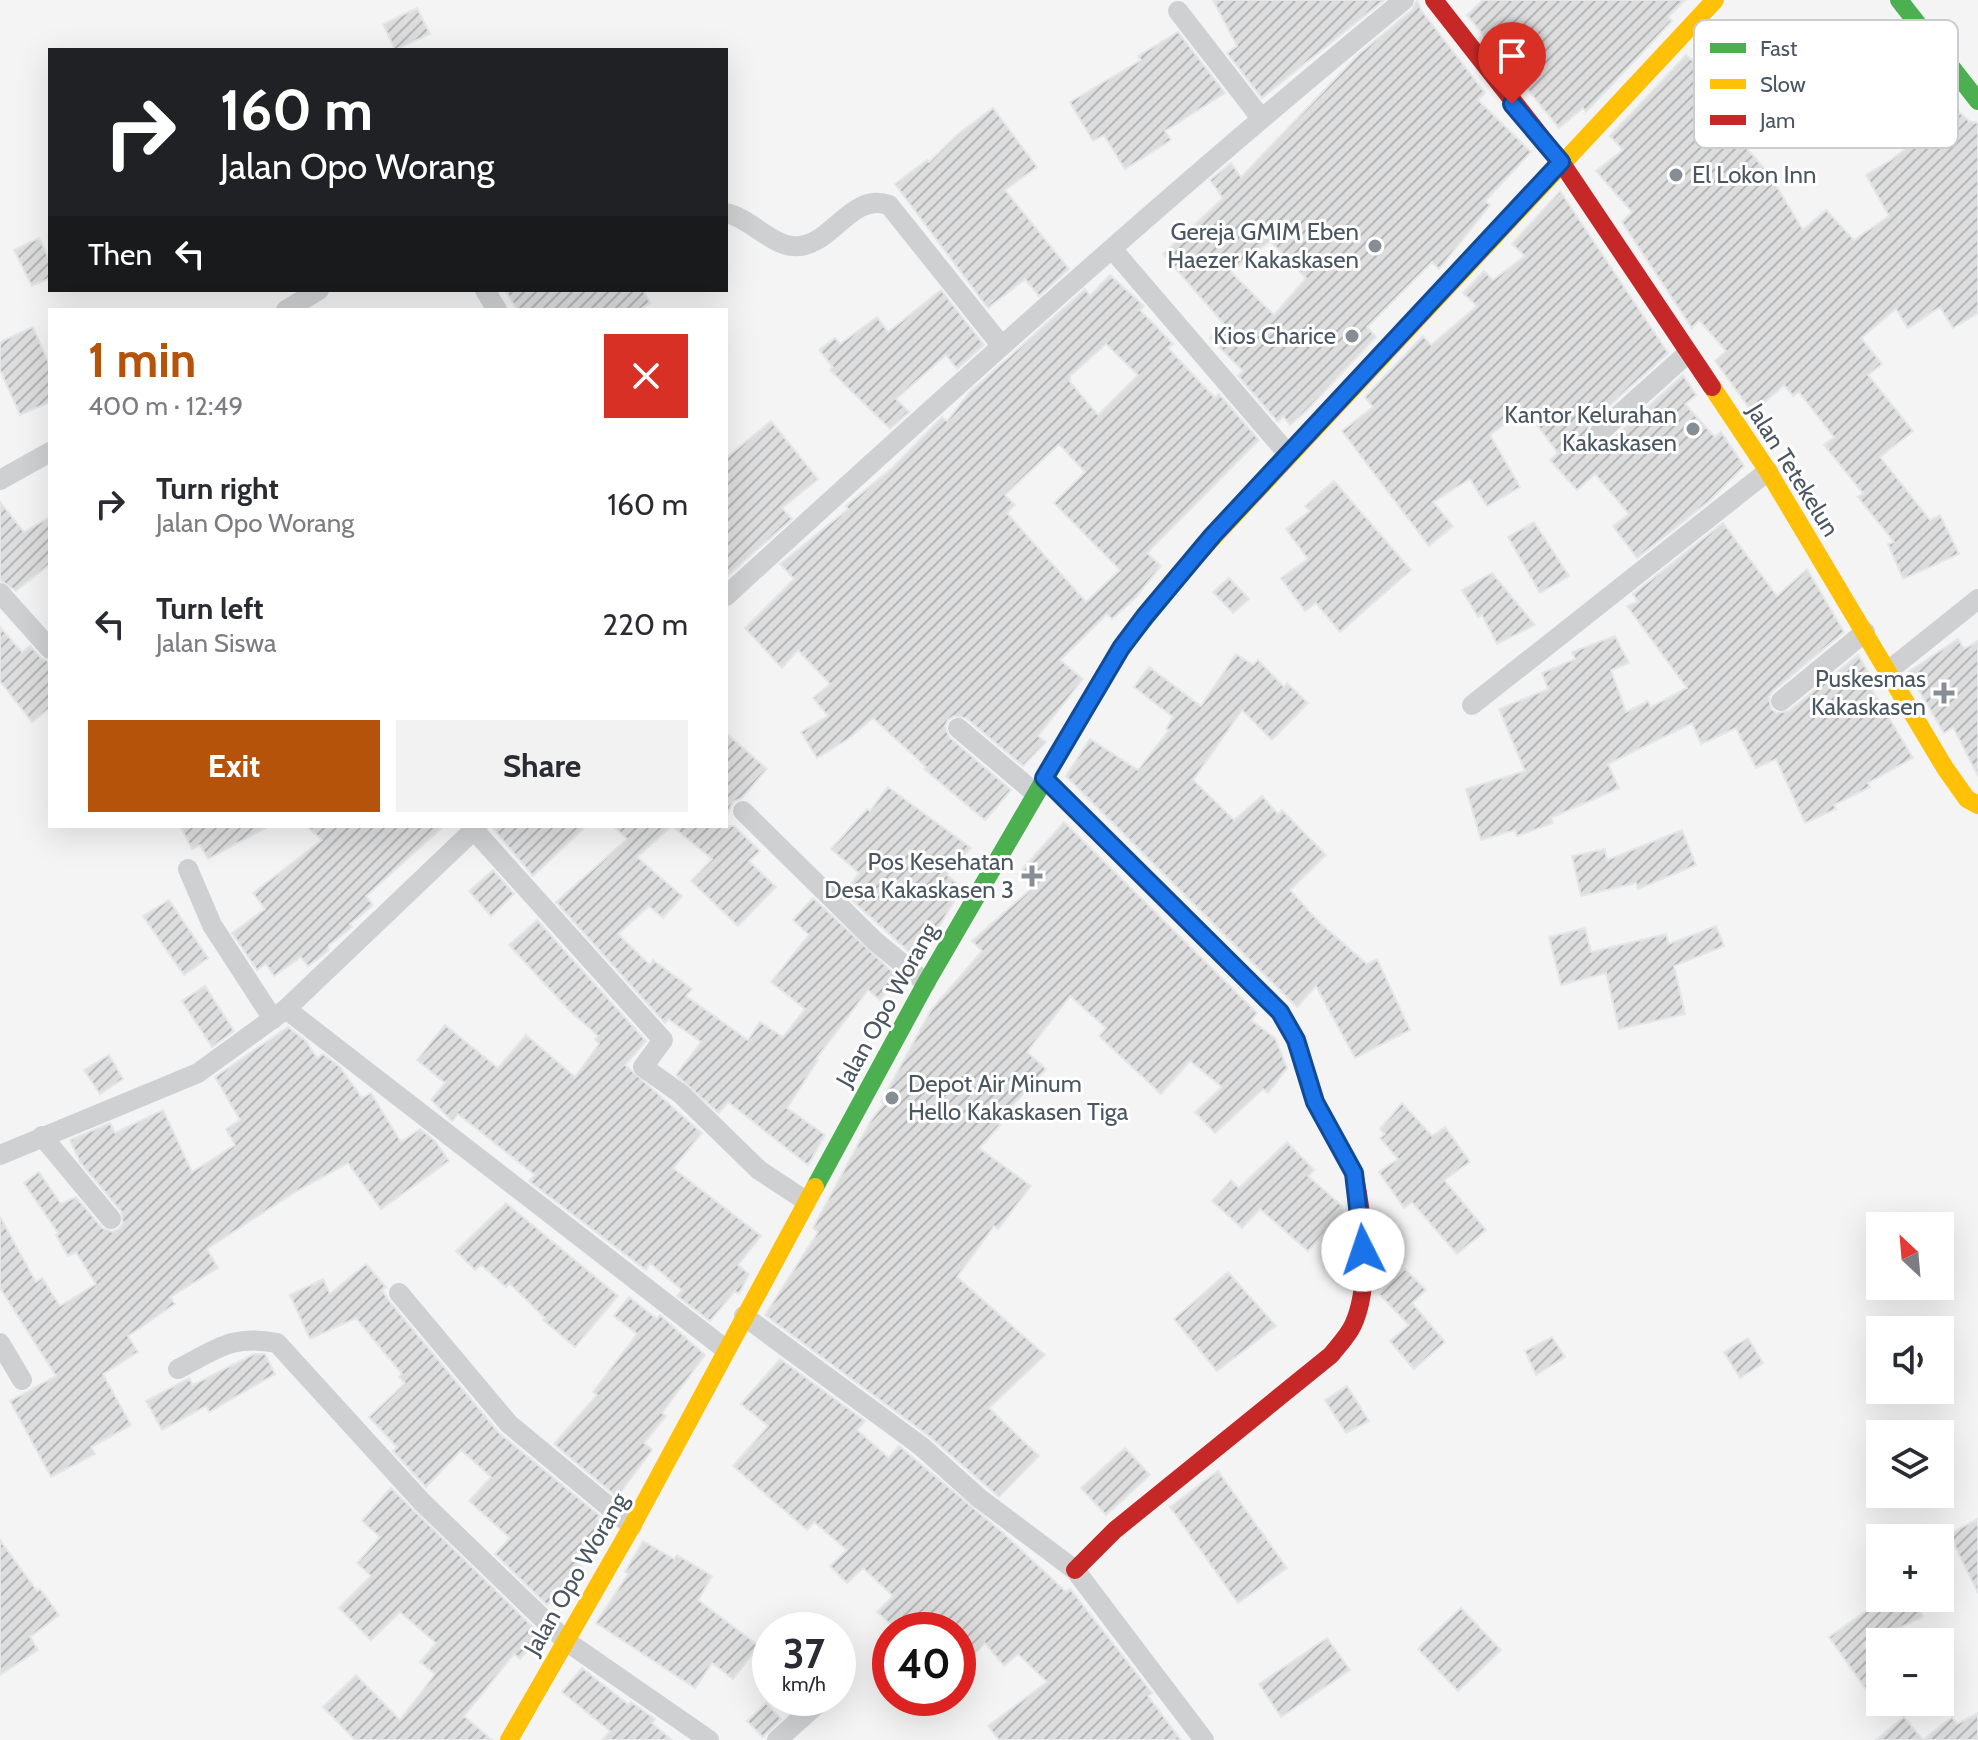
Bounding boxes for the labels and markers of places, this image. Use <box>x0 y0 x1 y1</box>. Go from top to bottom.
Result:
pin <box>1478 22 1546 104</box>
place label: El Lokon Inn <box>1692 160 1816 189</box>
marker: El Lokon Inn <box>1667 166 1685 184</box>
place label: Gereja GMIM Eben Haezer Kakaskasen <box>1167 217 1359 274</box>
marker: Gereja GMIM Eben Haezer Kakaskasen <box>1366 237 1384 255</box>
place label: Kios Charice <box>1213 321 1336 350</box>
marker: Kios Charice <box>1343 327 1361 345</box>
place label: Kantor Kelurahan Kakaskasen <box>1504 400 1677 457</box>
marker: Kantor Kelurahan Kakaskasen <box>1684 420 1702 438</box>
place label: Puskesmas Kakaskasen <box>1811 664 1926 721</box>
marker: Puskesmas Kakaskasen <box>1933 682 1955 704</box>
place label: Pos Kesehatan Desa Kakaskasen 3 <box>824 847 1014 904</box>
marker: Pos Kesehatan Desa Kakaskasen 3 <box>1021 865 1043 887</box>
place label: Depot Air Minum Hello Kakaskasen Tiga <box>908 1069 1129 1126</box>
marker: Depot Air Minum Hello Kakaskasen Tiga <box>883 1089 901 1107</box>

